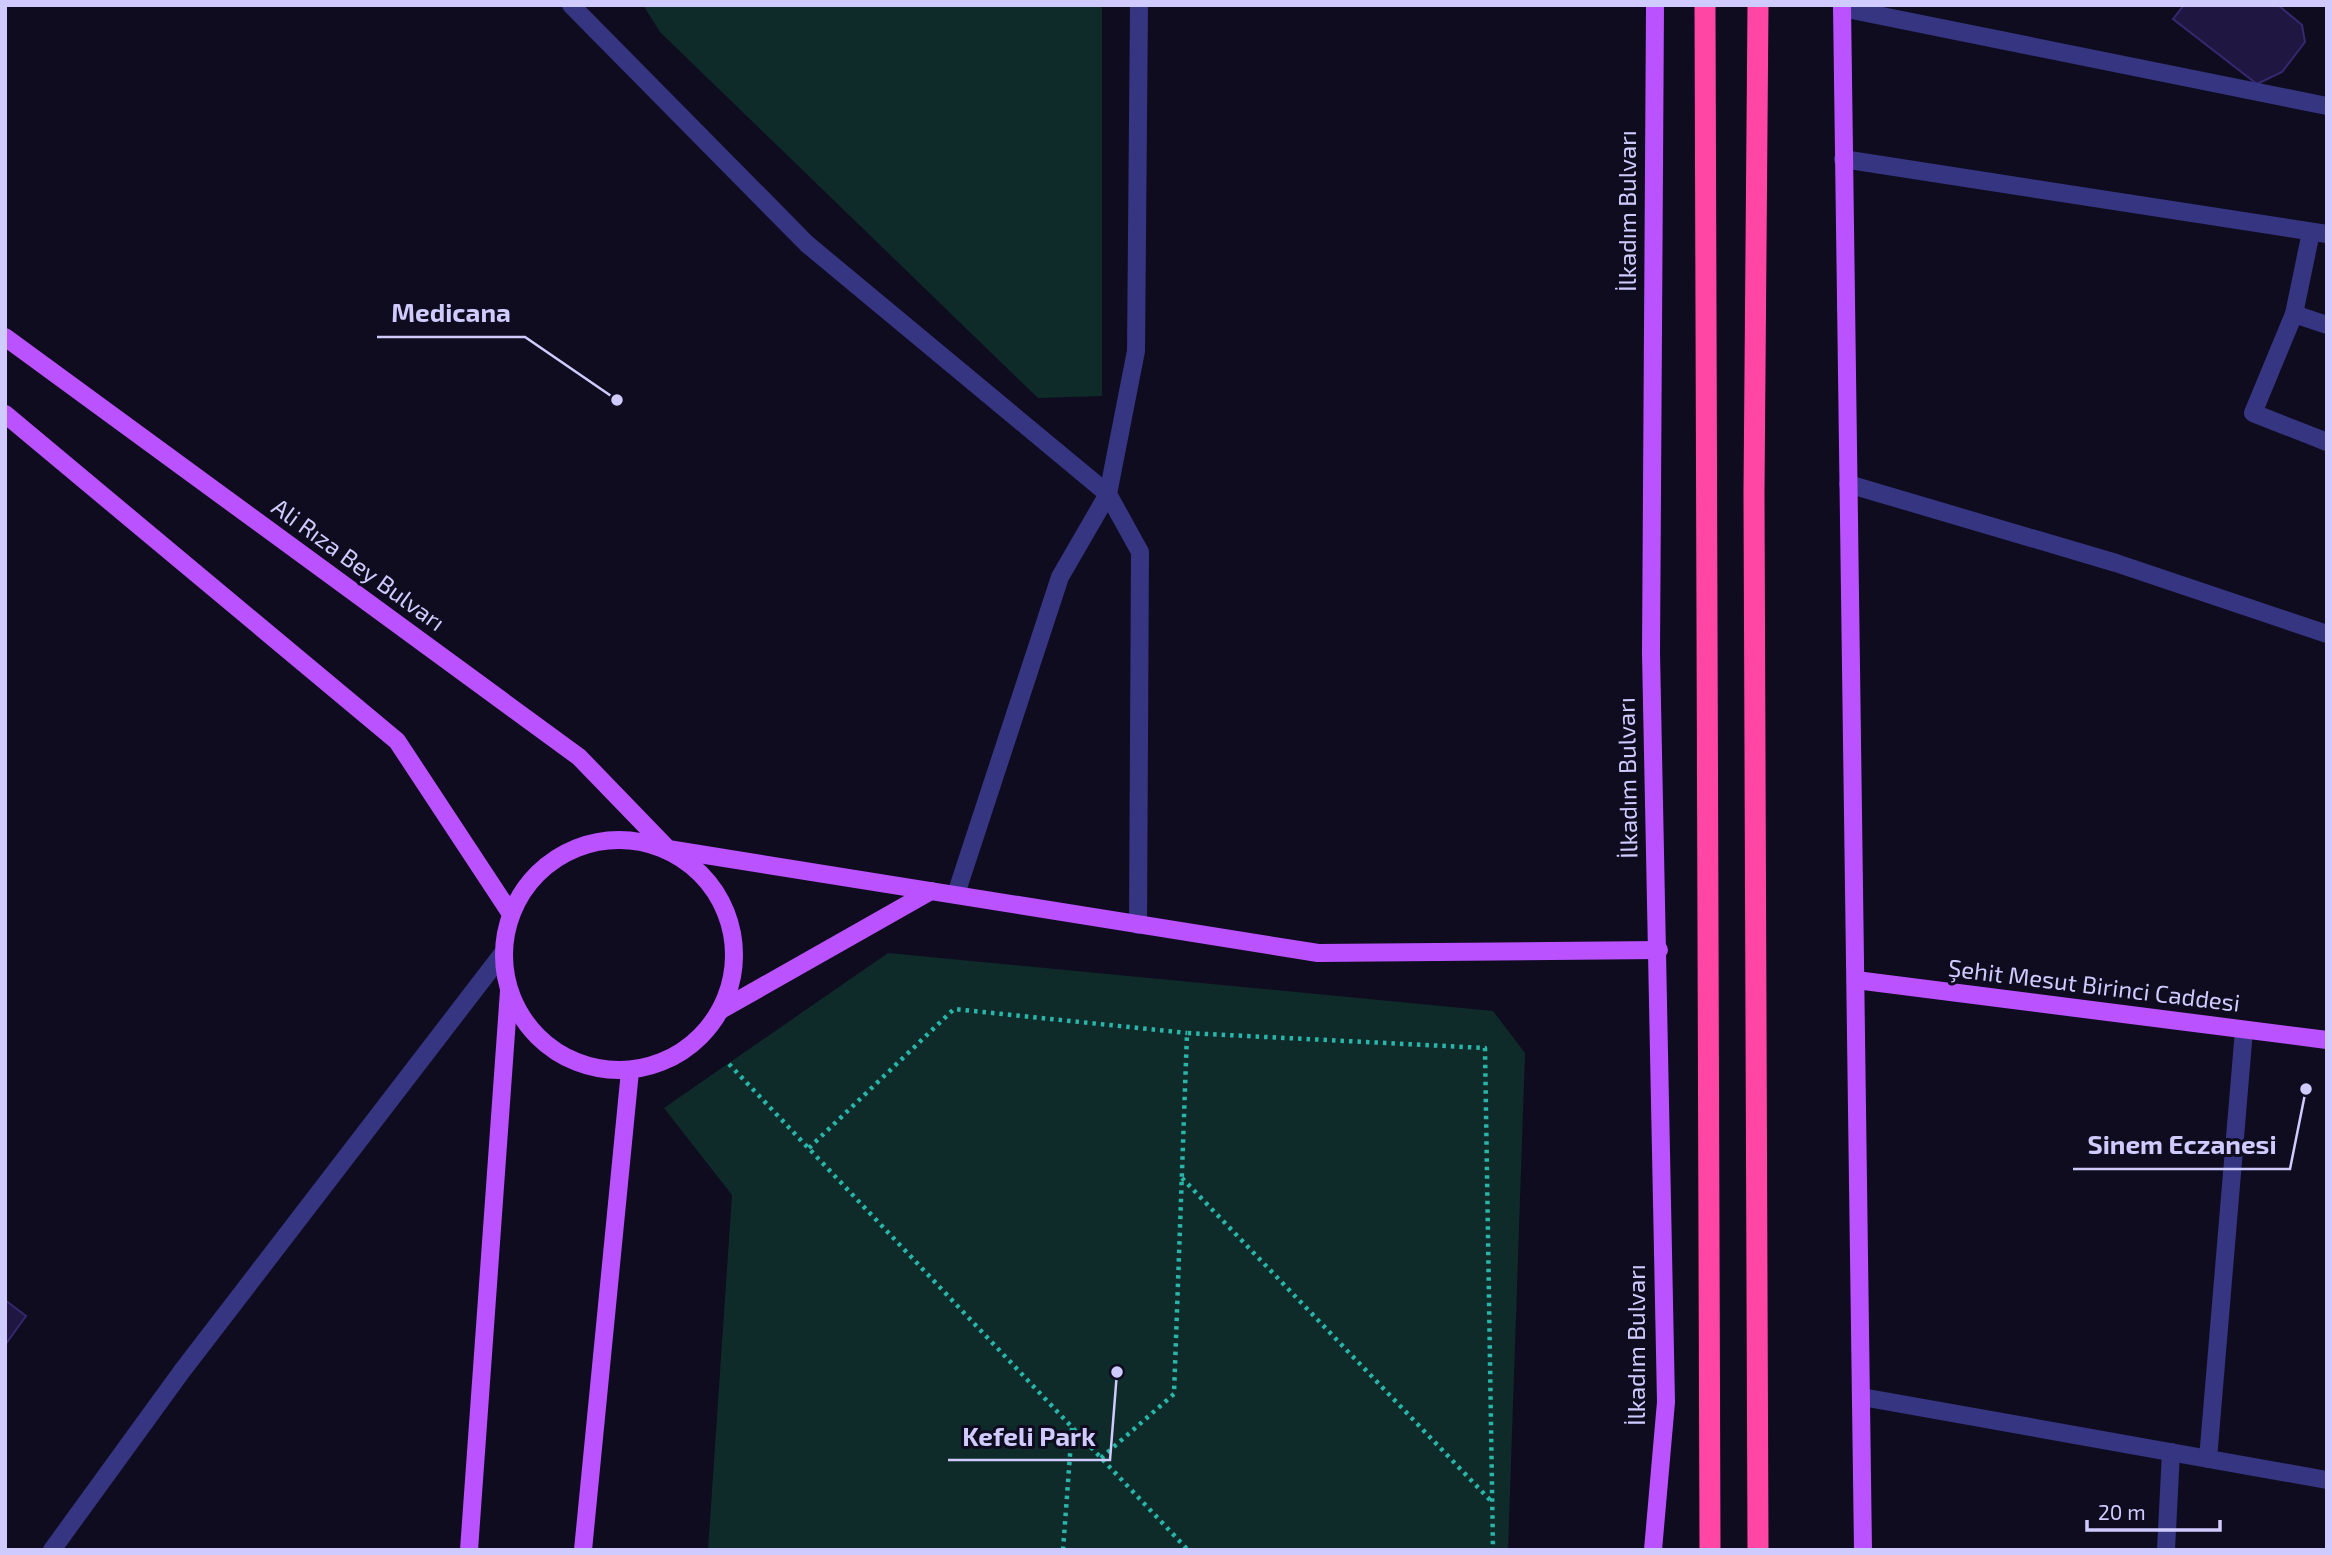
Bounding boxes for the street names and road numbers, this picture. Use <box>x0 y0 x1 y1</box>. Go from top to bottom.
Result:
street label: İlkadım Bulvarı <box>1612 130 1641 292</box>
street label: Ali Rıza Bey Bulvarı <box>267 491 451 636</box>
street label: İlkadım Bulvarı <box>1611 697 1642 859</box>
street label: Şehit Mesut Birinci Caddesi <box>1946 952 2242 1018</box>
street label: İlkadım Bulvarı <box>1621 1264 1650 1426</box>

